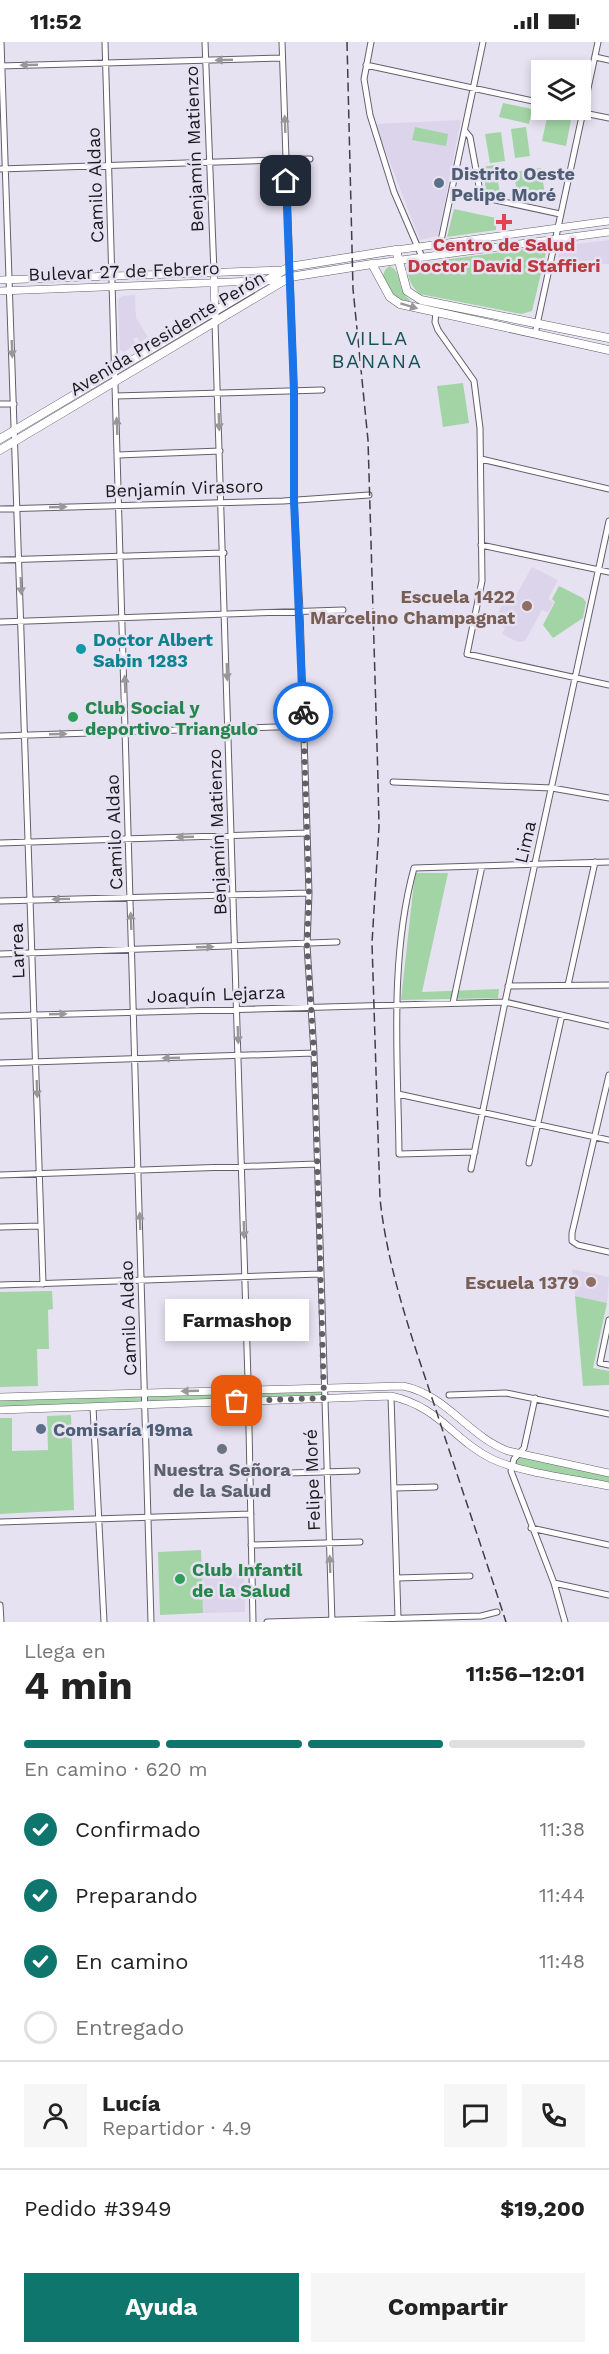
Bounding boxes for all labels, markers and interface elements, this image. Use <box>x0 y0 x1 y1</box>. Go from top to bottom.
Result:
text: 11:52 <box>30 9 82 34</box>
one-way arrow <box>214 55 233 64</box>
map controls <box>531 60 591 120</box>
button: layers <box>531 60 591 120</box>
one-way arrow <box>20 61 39 70</box>
street label: Benjamín Matienzo <box>181 65 207 233</box>
one-way arrow <box>280 115 289 134</box>
street label: Camilo Aldao <box>82 127 108 243</box>
pin <box>260 155 311 206</box>
place label: Distrito Oeste Pelipe Moré <box>451 163 575 205</box>
icon: home <box>269 164 302 197</box>
marker: Distrito Oeste Pelipe Moré <box>432 176 446 190</box>
marker: Centro de Salud Doctor David Staffieri <box>495 213 513 231</box>
place label: Centro de Salud Doctor David Staffieri <box>407 234 601 276</box>
street label: Bulevar 27 de Febrero <box>28 257 220 285</box>
street label: Avenida Presidente Perón <box>66 266 268 400</box>
one-way arrow <box>400 302 418 311</box>
district label: VILLA BANANA <box>332 326 422 373</box>
one-way arrow <box>8 339 17 358</box>
one-way arrow <box>214 413 223 432</box>
one-way arrow <box>113 417 122 436</box>
street label: Benjamín Virasoro <box>104 475 264 501</box>
one-way arrow <box>49 503 68 512</box>
one-way arrow <box>16 576 25 595</box>
place label: Escuela 1422 Marcelino Champagnat <box>310 586 515 628</box>
marker: Escuela 1422 Marcelino Champagnat <box>520 599 534 613</box>
place label: Doctor Albert Sabin 1283 <box>93 629 213 671</box>
marker: Doctor Albert Sabin 1283 <box>74 642 88 656</box>
one-way arrow <box>223 663 232 682</box>
one-way arrow <box>120 675 129 694</box>
courier <box>273 682 333 742</box>
icon: bike <box>287 696 320 729</box>
place label: Club Social y deportivo Triangulo <box>85 697 258 739</box>
marker: Club Social y deportivo Triangulo <box>66 710 80 724</box>
one-way arrow <box>49 729 68 739</box>
street label: Benjamín Matienzo <box>204 748 230 916</box>
street label: Camilo Aldao <box>101 774 127 890</box>
street label: Lima <box>510 819 540 865</box>
one-way arrow <box>176 832 195 841</box>
one-way arrow <box>52 895 71 904</box>
one-way arrow <box>127 912 136 931</box>
street label: Larrea <box>6 923 28 979</box>
one-way arrow <box>196 942 215 952</box>
street label: Joaquín Lejarza <box>146 981 286 1007</box>
one-way arrow <box>49 1009 68 1019</box>
one-way arrow <box>233 1026 243 1045</box>
one-way arrow <box>162 1053 181 1063</box>
one-way arrow <box>32 1080 41 1099</box>
one-way arrow <box>135 1211 145 1230</box>
one-way arrow <box>239 1221 249 1240</box>
street label: Camilo Aldao <box>115 1260 141 1376</box>
place label: Escuela 1379 <box>465 1272 579 1293</box>
marker: Escuela 1379 <box>584 1275 598 1289</box>
callout: Farmashop <box>165 1299 309 1341</box>
text: Farmashop <box>182 1308 292 1332</box>
pin <box>211 1375 262 1426</box>
icon: bag <box>220 1384 253 1417</box>
one-way arrow <box>181 1386 200 1395</box>
place label: Comisaría 19ma <box>53 1419 193 1440</box>
marker: Comisaría 19ma <box>34 1422 48 1436</box>
street label: Felipe Moré <box>300 1429 324 1531</box>
marker: Nuestra Señora de la Salud <box>215 1442 229 1456</box>
place label: Nuestra Señora de la Salud <box>153 1459 291 1501</box>
one-way arrow <box>325 1554 334 1573</box>
place label: Club Infantil de la Salud <box>192 1559 302 1601</box>
marker: Club Infantil de la Salud <box>173 1572 187 1586</box>
text: Llega en <box>24 1639 106 1663</box>
text: 11:56–12:01 <box>466 1661 585 1686</box>
text: 4 min <box>24 1663 133 1708</box>
text: En camino · 620 m <box>24 1757 208 1781</box>
icon: check <box>24 1813 57 1846</box>
text: Confirmado <box>75 1817 201 1842</box>
text: 11:38 <box>540 1817 585 1841</box>
icon: check <box>24 1879 57 1912</box>
text: Preparando <box>75 1883 198 1908</box>
text: 11:44 <box>539 1883 585 1907</box>
icon: check <box>24 1945 57 1978</box>
text: En camino <box>75 1949 189 1974</box>
text: 11:48 <box>539 1949 585 1973</box>
text: Entregado <box>75 2015 184 2040</box>
button: person <box>24 2084 87 2147</box>
button: chat <box>444 2084 507 2147</box>
button: phone <box>522 2084 585 2147</box>
text: Lucía <box>102 2091 160 2116</box>
text: Repartidor · 4.9 <box>102 2116 252 2140</box>
text: Pedido #3949 <box>24 2196 172 2221</box>
text: $19,200 <box>500 2196 585 2221</box>
button: Ayuda <box>24 2273 299 2342</box>
button: Compartir <box>311 2273 585 2342</box>

